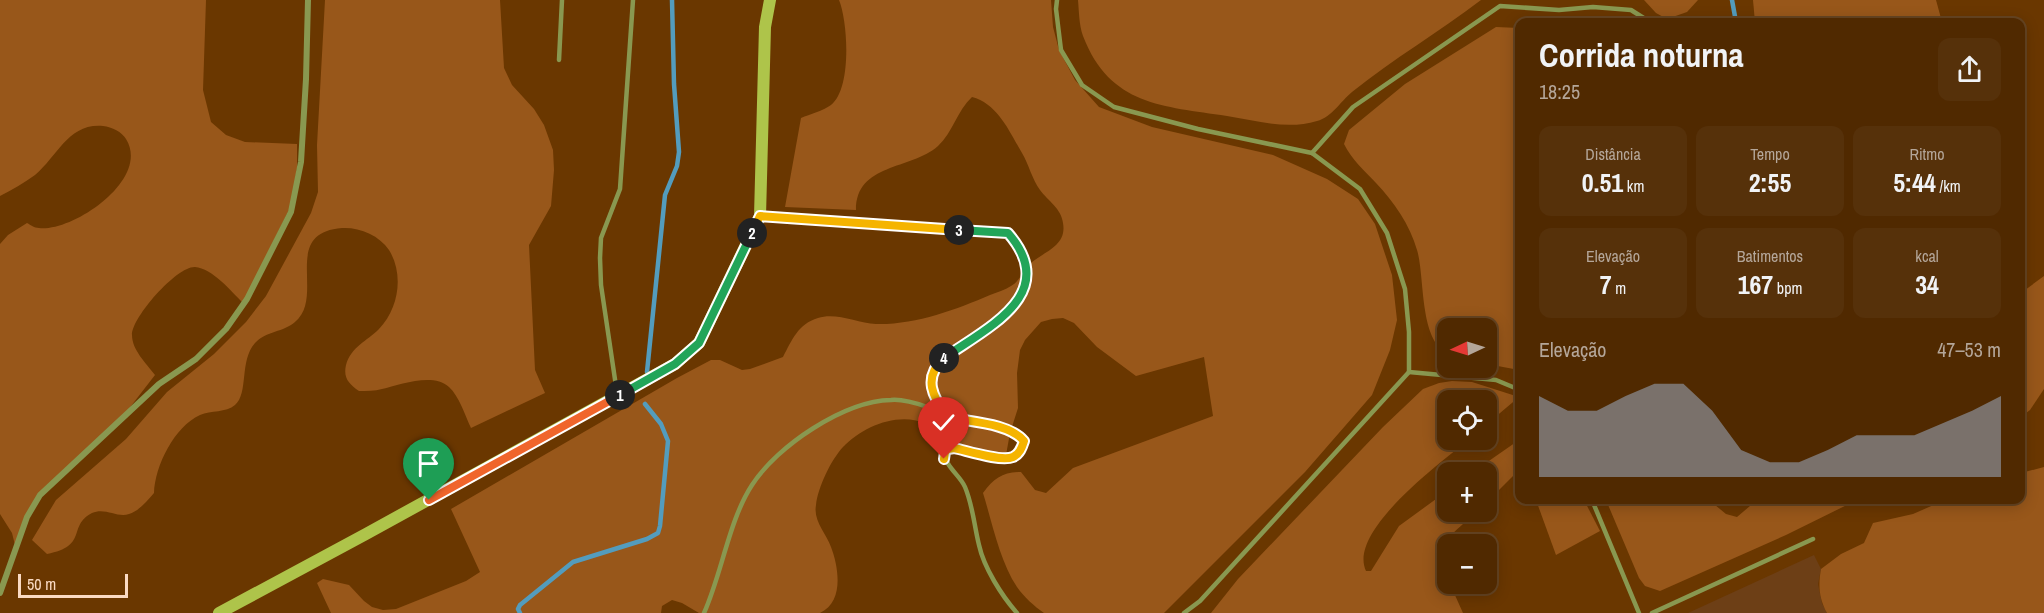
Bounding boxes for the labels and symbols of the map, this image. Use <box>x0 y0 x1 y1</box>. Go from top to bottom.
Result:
pin: 3 <box>944 215 974 245</box>
pin: 2 <box>737 218 767 248</box>
north arrow <box>1437 318 1497 378</box>
pin: 4 <box>929 343 959 373</box>
pin: 1 <box>605 380 635 410</box>
pin <box>918 397 969 459</box>
pin <box>403 438 454 500</box>
scale bar <box>18 571 128 598</box>

